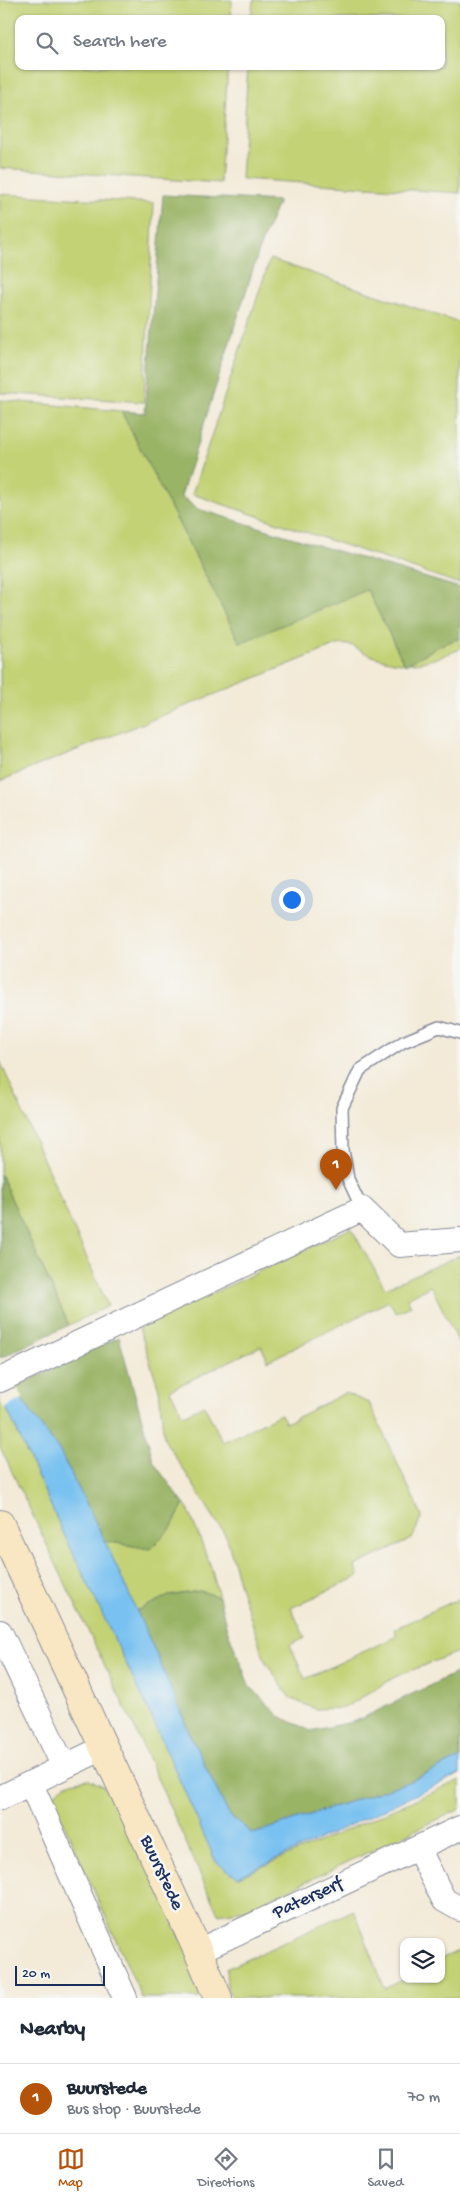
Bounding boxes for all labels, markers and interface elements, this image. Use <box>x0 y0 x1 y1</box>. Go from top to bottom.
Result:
search box <box>15 15 445 70</box>
icon: search <box>33 29 61 57</box>
text: Search here <box>73 31 167 54</box>
your location <box>279 887 305 913</box>
pin: 1 <box>320 1149 352 1190</box>
street label: Buurstede <box>133 1831 188 1914</box>
street label: Paterserf <box>268 1872 349 1926</box>
map controls <box>400 1938 445 1983</box>
button: layers <box>400 1938 445 1983</box>
scale bar <box>15 1963 105 1986</box>
text: 20 m <box>22 1966 50 1983</box>
text: Nearby <box>20 2018 85 2043</box>
text: Buurstede <box>67 2078 147 2101</box>
text: 1 <box>33 2089 39 2108</box>
text: 70 m <box>407 2089 440 2108</box>
text: Bus stop · Buurstede <box>67 2101 201 2120</box>
tab: Map <box>57 2145 85 2192</box>
tab: Directions <box>198 2145 255 2192</box>
tab: Saved <box>368 2145 403 2192</box>

